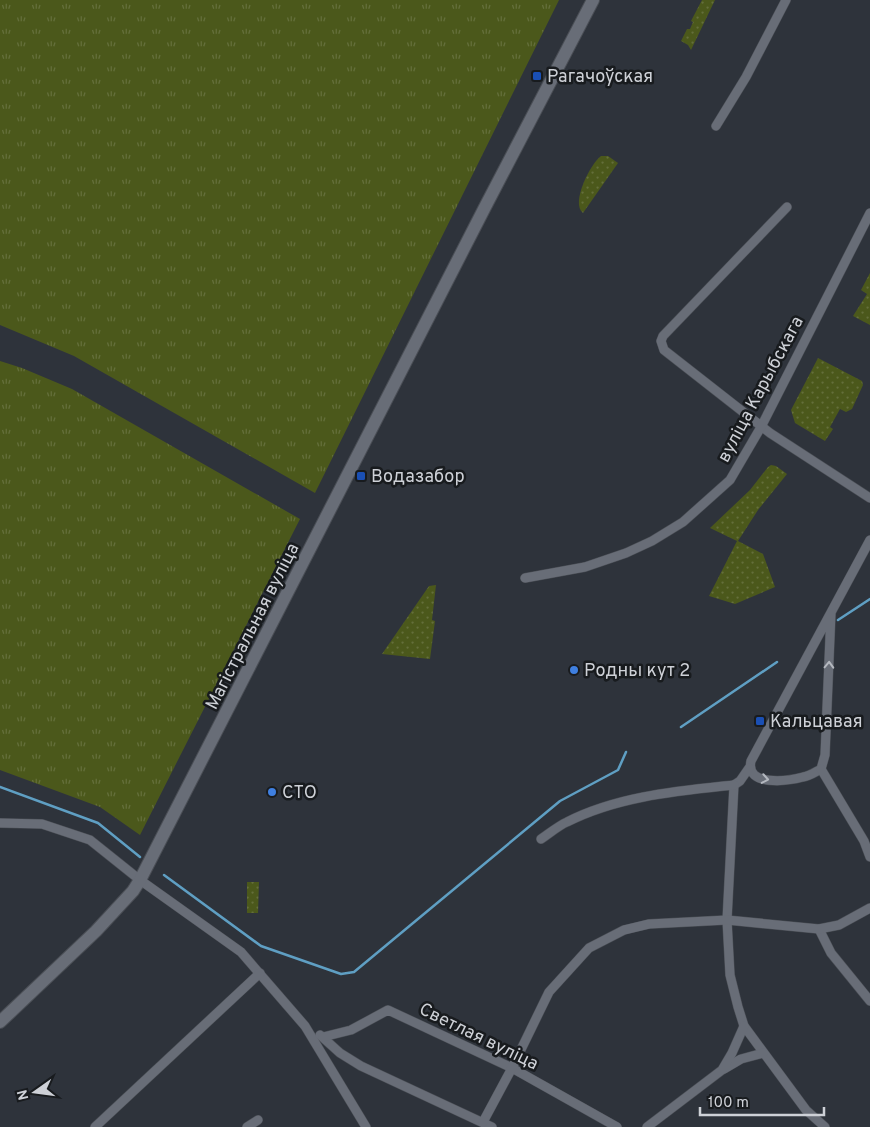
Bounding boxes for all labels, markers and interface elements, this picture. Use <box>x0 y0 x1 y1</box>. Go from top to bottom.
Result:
place label: Рагачоўская <box>547 66 653 89</box>
marker: Рагачоўская <box>531 70 543 82</box>
street label: вуліца Карыбскага <box>713 313 810 467</box>
place label: Водазабор <box>371 466 465 489</box>
marker: Водазабор <box>355 470 367 482</box>
street label: Магістральная вуліца <box>201 539 305 714</box>
place label: Родны кут 2 <box>584 660 690 683</box>
one-way arrow <box>823 661 834 669</box>
marker: Родны кут 2 <box>568 664 580 676</box>
place label: Кальцавая <box>770 711 863 734</box>
marker: Кальцавая <box>754 715 766 727</box>
one-way arrow <box>761 773 769 783</box>
place label: СТО <box>282 782 317 805</box>
marker: СТО <box>266 786 278 798</box>
street label: Светлая вуліца <box>415 998 542 1076</box>
north arrow <box>10 1067 60 1117</box>
scale bar <box>700 1084 824 1116</box>
text: N <box>14 1088 33 1102</box>
text: 100 m <box>708 1094 749 1113</box>

